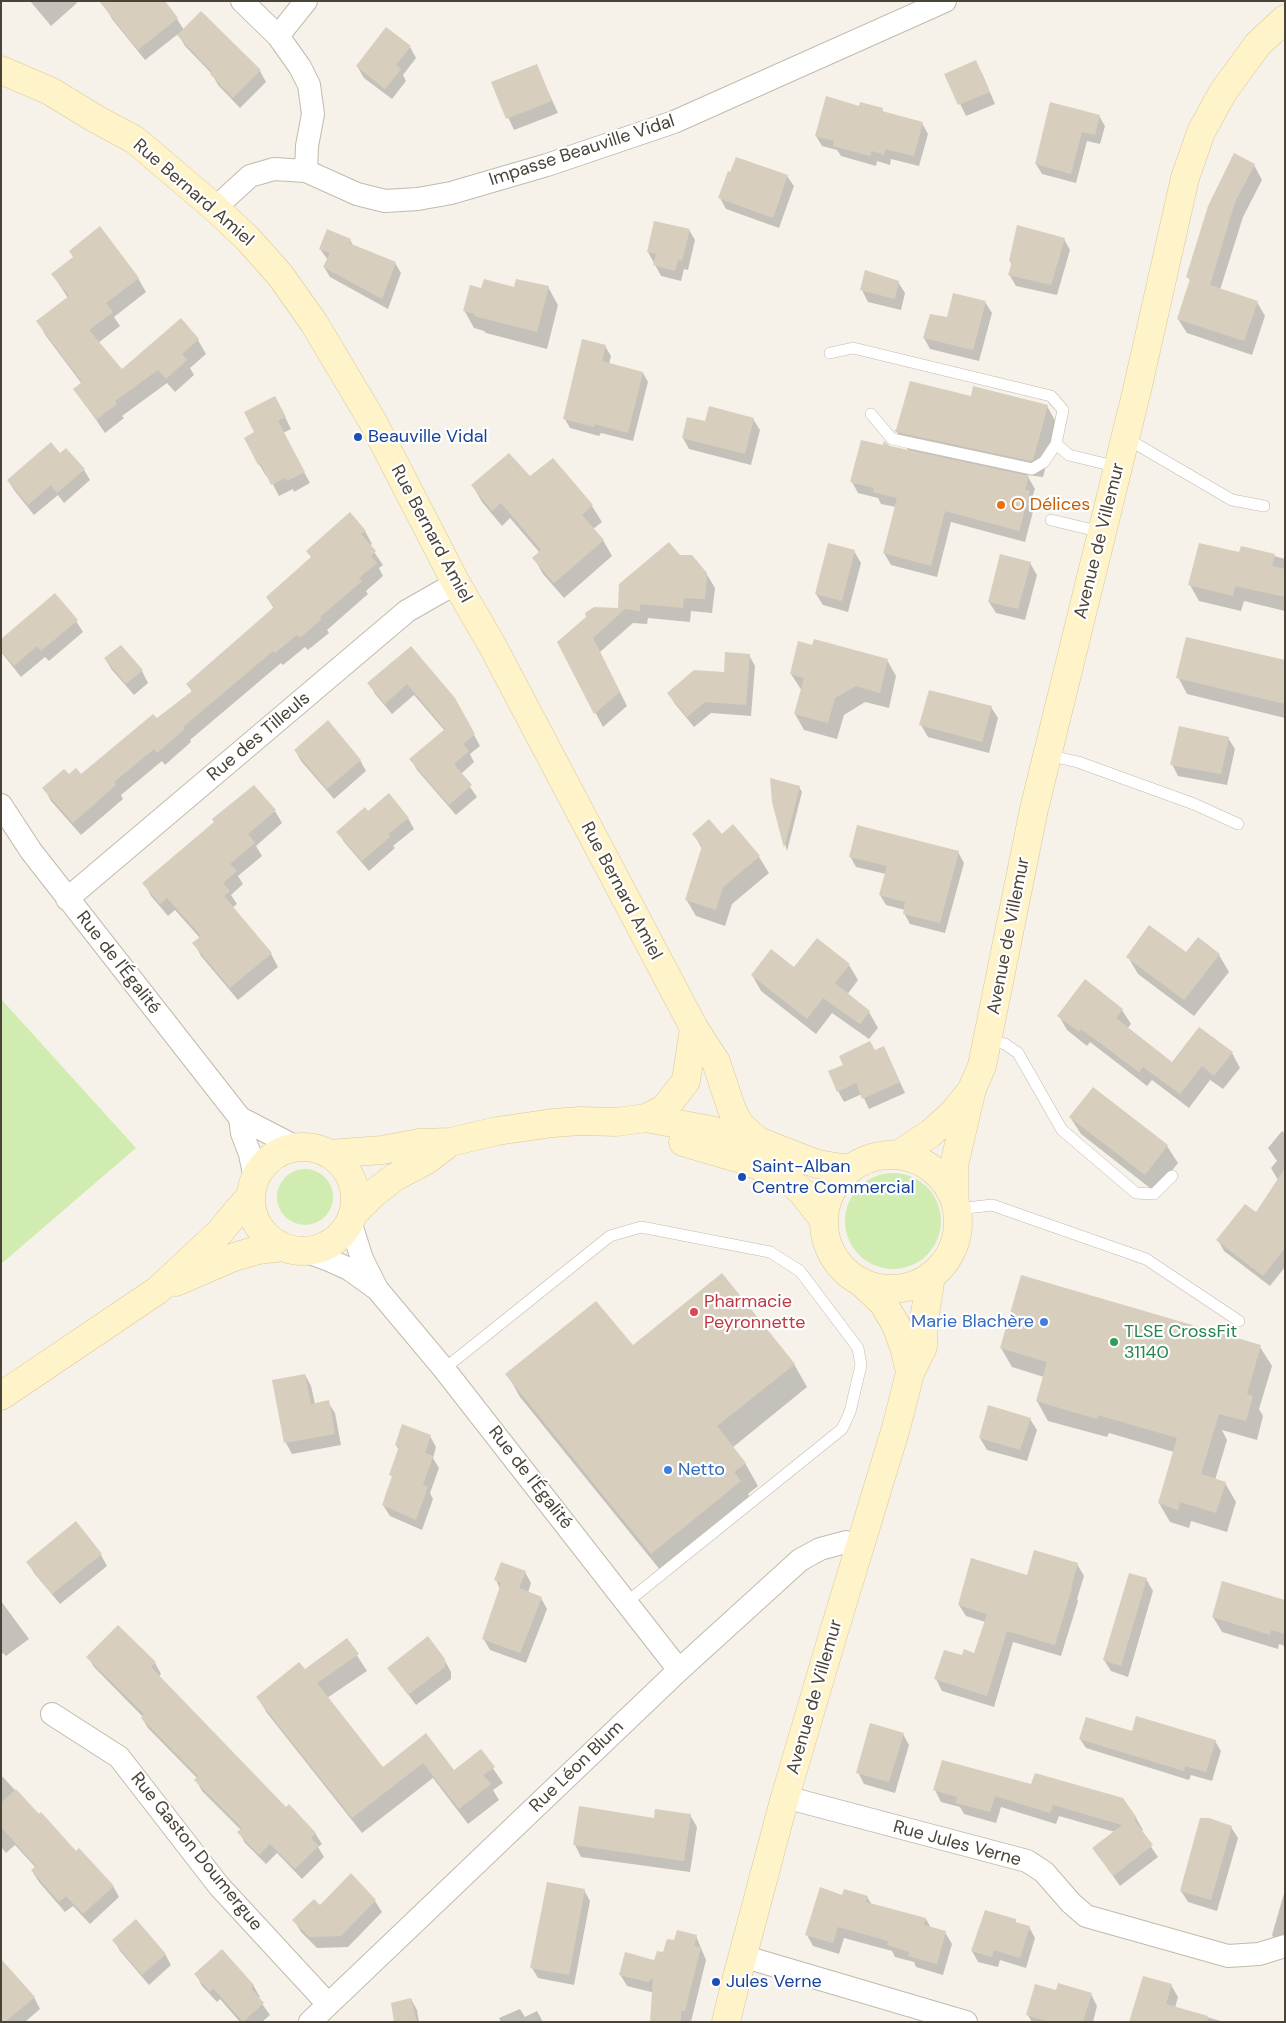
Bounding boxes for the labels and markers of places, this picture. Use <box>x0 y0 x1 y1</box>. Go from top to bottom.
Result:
place label: Beauville Vidal <box>368 426 487 448</box>
marker: Beauville Vidal <box>352 431 364 443</box>
place label: O Délices <box>1011 494 1090 516</box>
marker: O Délices <box>995 499 1007 511</box>
place label: Saint-Alban Centre Commercial <box>752 1156 914 1198</box>
marker: Saint-Alban Centre Commercial <box>736 1171 748 1183</box>
place label: Pharmacie Peyronnette <box>704 1291 805 1334</box>
marker: Pharmacie Peyronnette <box>688 1306 700 1318</box>
place label: Marie Blachère <box>911 1311 1034 1333</box>
marker: Marie Blachère <box>1038 1316 1050 1328</box>
place label: TLSE CrossFit 31140 <box>1124 1321 1237 1364</box>
marker: TLSE CrossFit 31140 <box>1108 1336 1120 1348</box>
place label: Netto <box>678 1459 725 1481</box>
marker: Netto <box>662 1464 674 1476</box>
place label: Jules Verne <box>726 1971 822 1993</box>
marker: Jules Verne <box>710 1976 722 1988</box>

